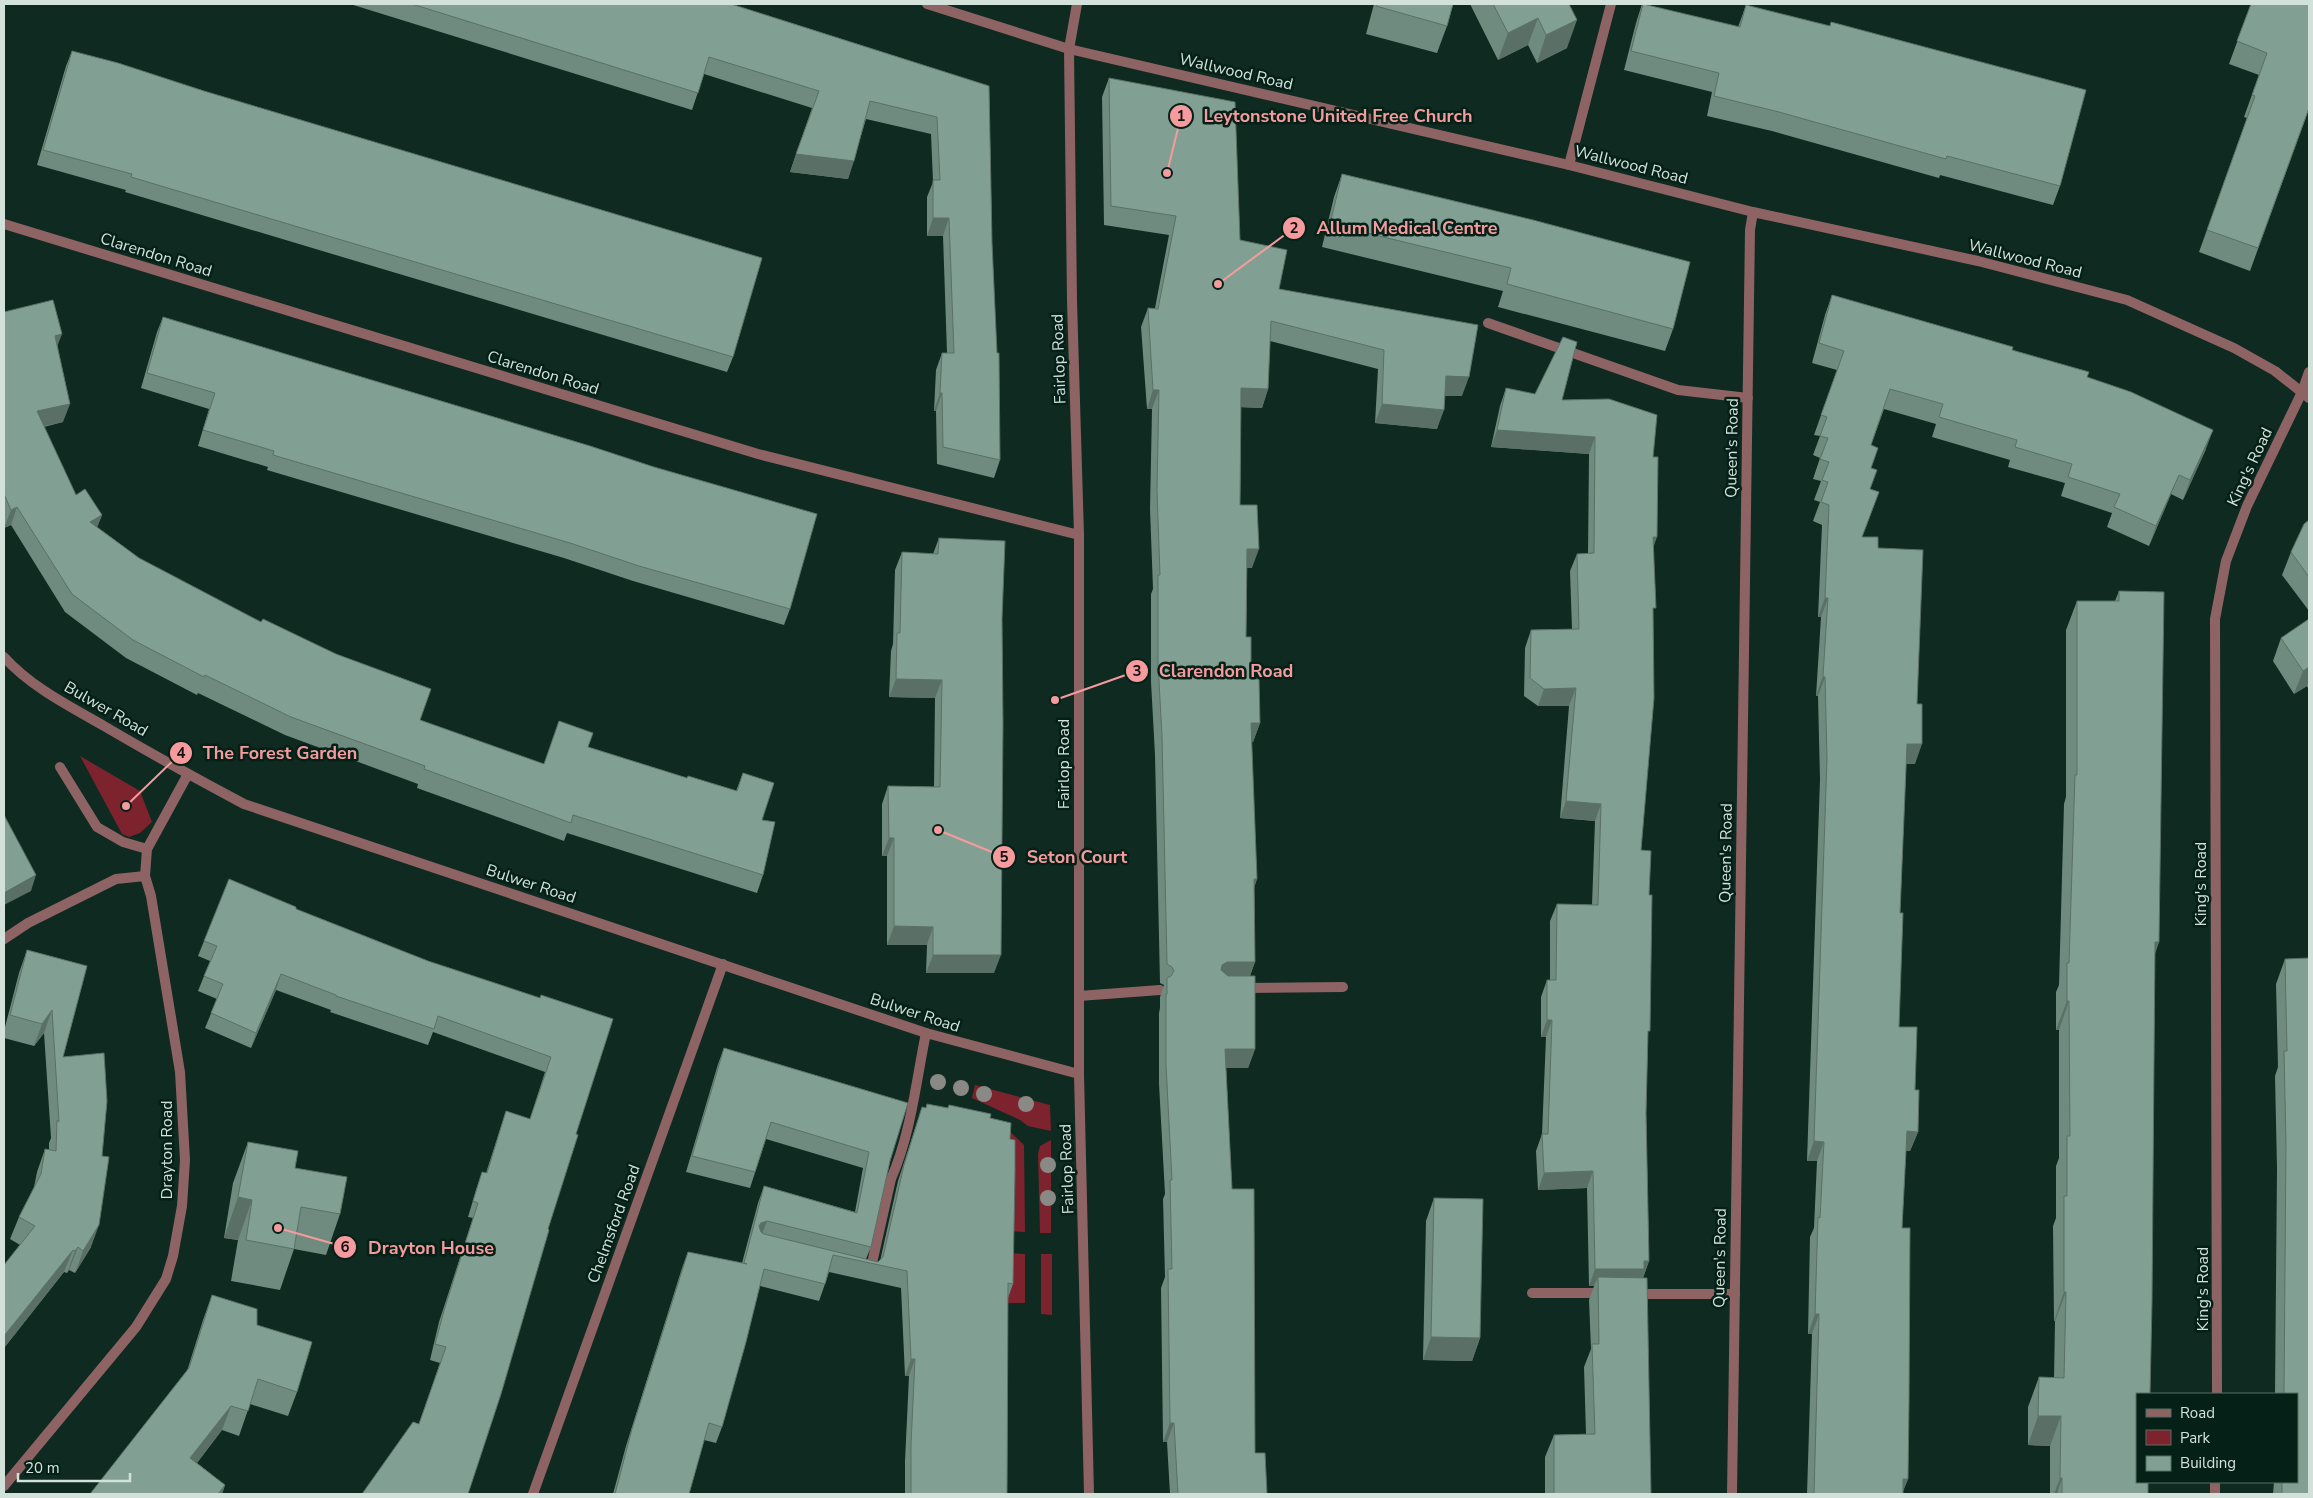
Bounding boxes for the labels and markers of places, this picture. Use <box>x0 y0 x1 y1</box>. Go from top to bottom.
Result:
callout: Leytonstone United Free Church <box>1168 100 1483 133</box>
callout: Allum Medical Centre <box>1281 211 1507 244</box>
callout: Clarendon Road <box>1124 654 1304 687</box>
callout: The Forest Garden <box>168 737 368 770</box>
callout: Seton Court <box>991 841 1137 874</box>
callout: Drayton House <box>333 1231 504 1264</box>

